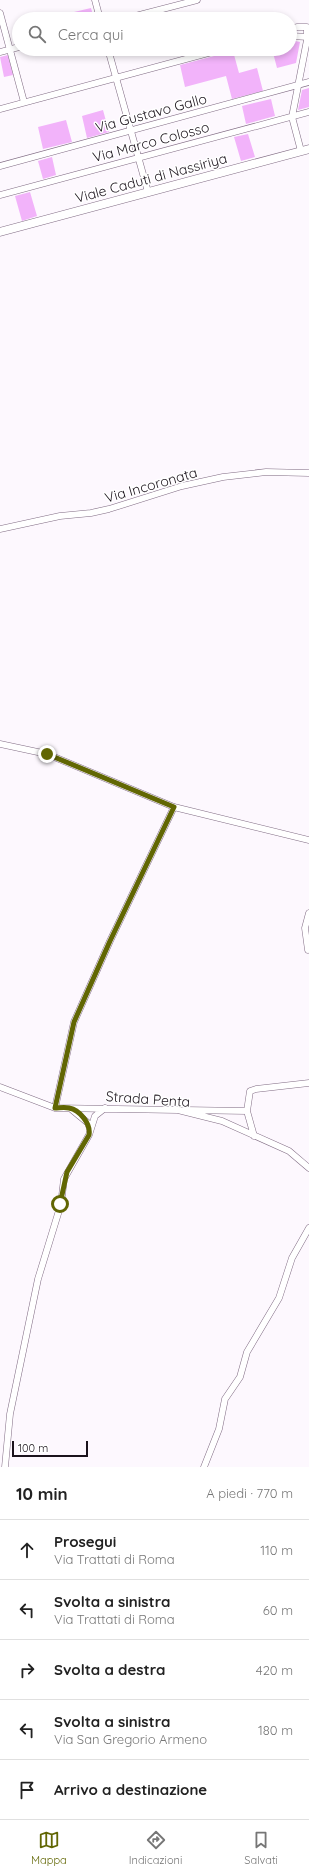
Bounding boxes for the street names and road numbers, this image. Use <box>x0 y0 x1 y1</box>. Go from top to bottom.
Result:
street label: Via Gustavo Gallo <box>93 89 209 137</box>
street label: Via Marco Colosso <box>91 118 211 166</box>
street label: Viale Caduti di Nassiriya <box>73 149 229 207</box>
street label: Via Incoronata <box>103 463 199 507</box>
street label: Strada Penta <box>105 1087 191 1111</box>

